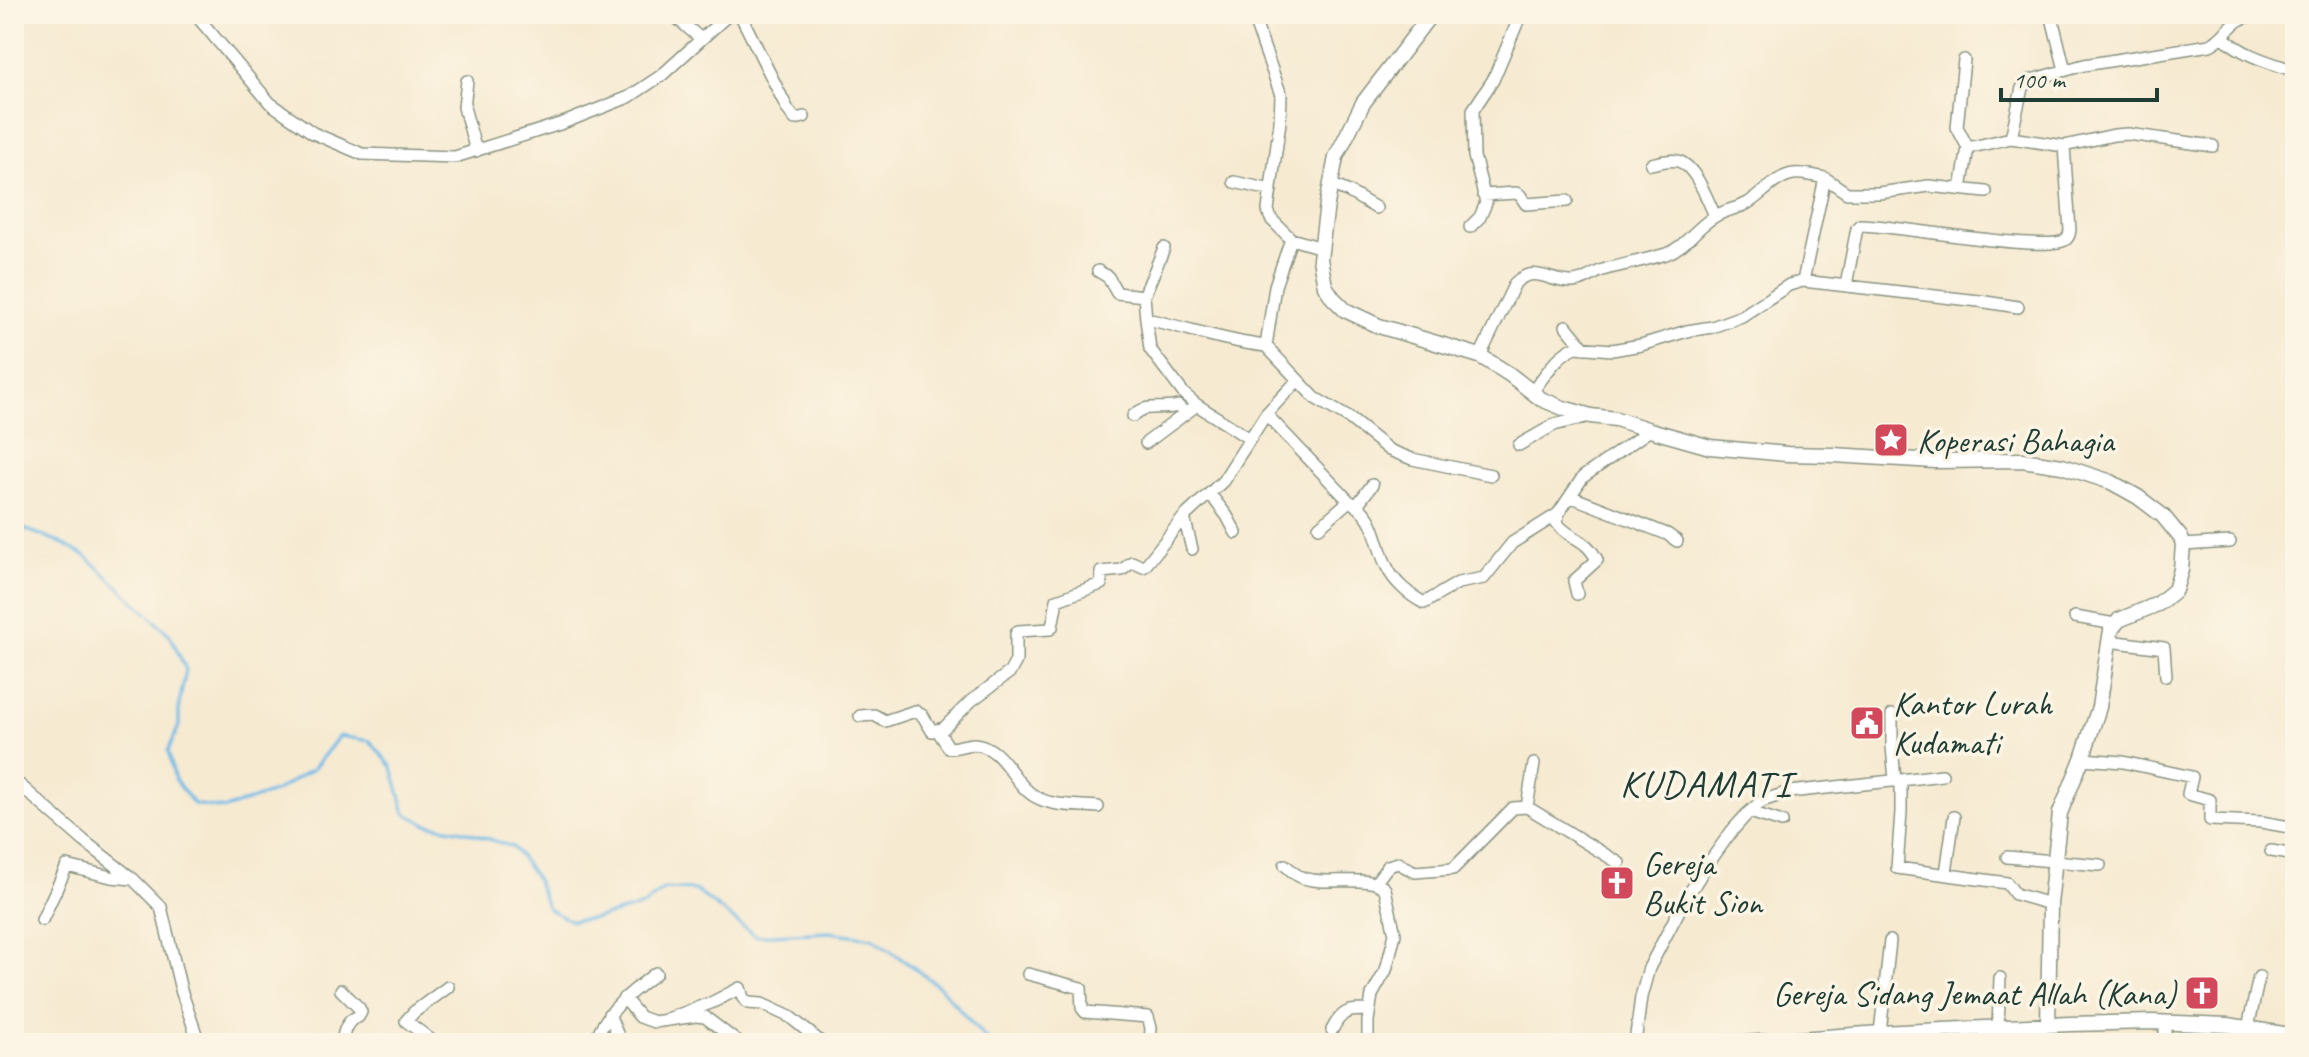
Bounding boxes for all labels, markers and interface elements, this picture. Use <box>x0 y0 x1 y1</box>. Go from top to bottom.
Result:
scale bar <box>2001 52 2157 102</box>
text: 100 m <box>2013 65 2067 95</box>
place label: Koperasi Bahagia <box>1917 419 2116 462</box>
place icon: Koperasi Bahagia <box>1872 421 1910 459</box>
place label: Kantor Lurah Kudamati <box>1893 682 2053 764</box>
public building icon: Kantor Lurah Kudamati <box>1848 704 1886 742</box>
district label: KUDAMATI <box>1620 760 1798 807</box>
place label: Gereja Bukit Sion <box>1643 842 1764 924</box>
church icon: Gereja Bukit Sion <box>1598 864 1636 902</box>
place label: Gereja Sidang Jemaat Allah (Kana) <box>1773 972 2178 1015</box>
church icon: Gereja Sidang Jemaat Allah (Kana) <box>2183 974 2221 1012</box>

